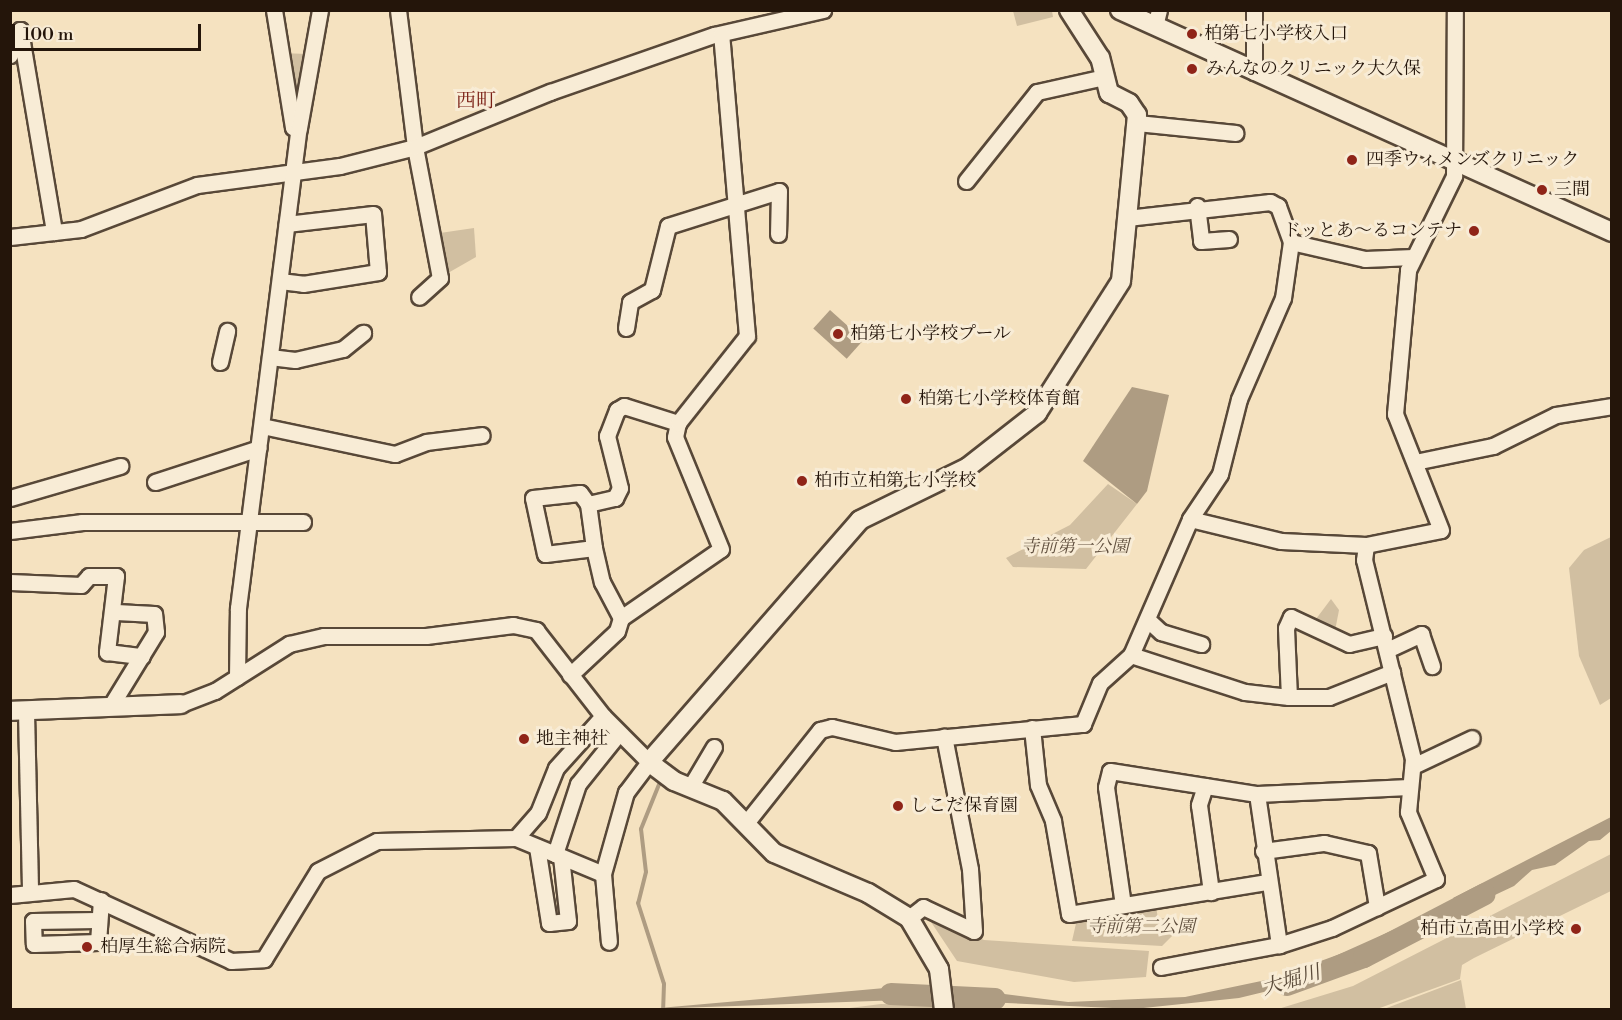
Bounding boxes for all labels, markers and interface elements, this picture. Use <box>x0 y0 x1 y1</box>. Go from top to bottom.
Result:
scale bar <box>15 12 204 50</box>
text: 100 m <box>23 23 74 46</box>
place label: 柏第七小学校入口 <box>1204 23 1348 45</box>
marker: 柏第七小学校入口 <box>1185 27 1199 41</box>
place label: みんなのクリニック大久保 <box>1206 58 1422 80</box>
marker: みんなのクリニック大久保 <box>1183 60 1201 78</box>
district label: 西町 <box>456 89 496 113</box>
place label: 四季ウィメンズクリニック <box>1366 149 1582 171</box>
marker: 四季ウィメンズクリニック <box>1343 151 1361 169</box>
place label: 三間 <box>1554 179 1590 201</box>
marker: 三間 <box>1535 183 1549 197</box>
place label: ドッとあ〜るコンテナ <box>1282 220 1462 242</box>
marker: ドッとあ〜るコンテナ <box>1467 224 1481 238</box>
place label: 柏第七小学校プール <box>850 323 1011 345</box>
marker: 柏第七小学校プール <box>831 327 845 341</box>
place label: 柏第七小学校体育館 <box>918 388 1080 410</box>
marker: 柏第七小学校体育館 <box>899 392 913 406</box>
place label: 柏市立柏第七小学校 <box>814 470 976 492</box>
marker: 柏市立柏第七小学校 <box>795 474 809 488</box>
park label: 寺前第一公園 <box>1021 536 1129 558</box>
place label: 地主神社 <box>536 728 608 750</box>
marker: 地主神社 <box>517 732 531 746</box>
place label: しこだ保育園 <box>910 795 1018 817</box>
marker: しこだ保育園 <box>891 799 905 813</box>
park label: 寺前第二公園 <box>1087 916 1195 938</box>
place label: 柏市立高田小学校 <box>1420 918 1564 940</box>
marker: 柏市立高田小学校 <box>1569 922 1583 936</box>
place label: 柏厚生総合病院 <box>100 936 226 958</box>
marker: 柏厚生総合病院 <box>78 938 96 956</box>
water label: 大堀川 <box>1259 961 1323 1001</box>

